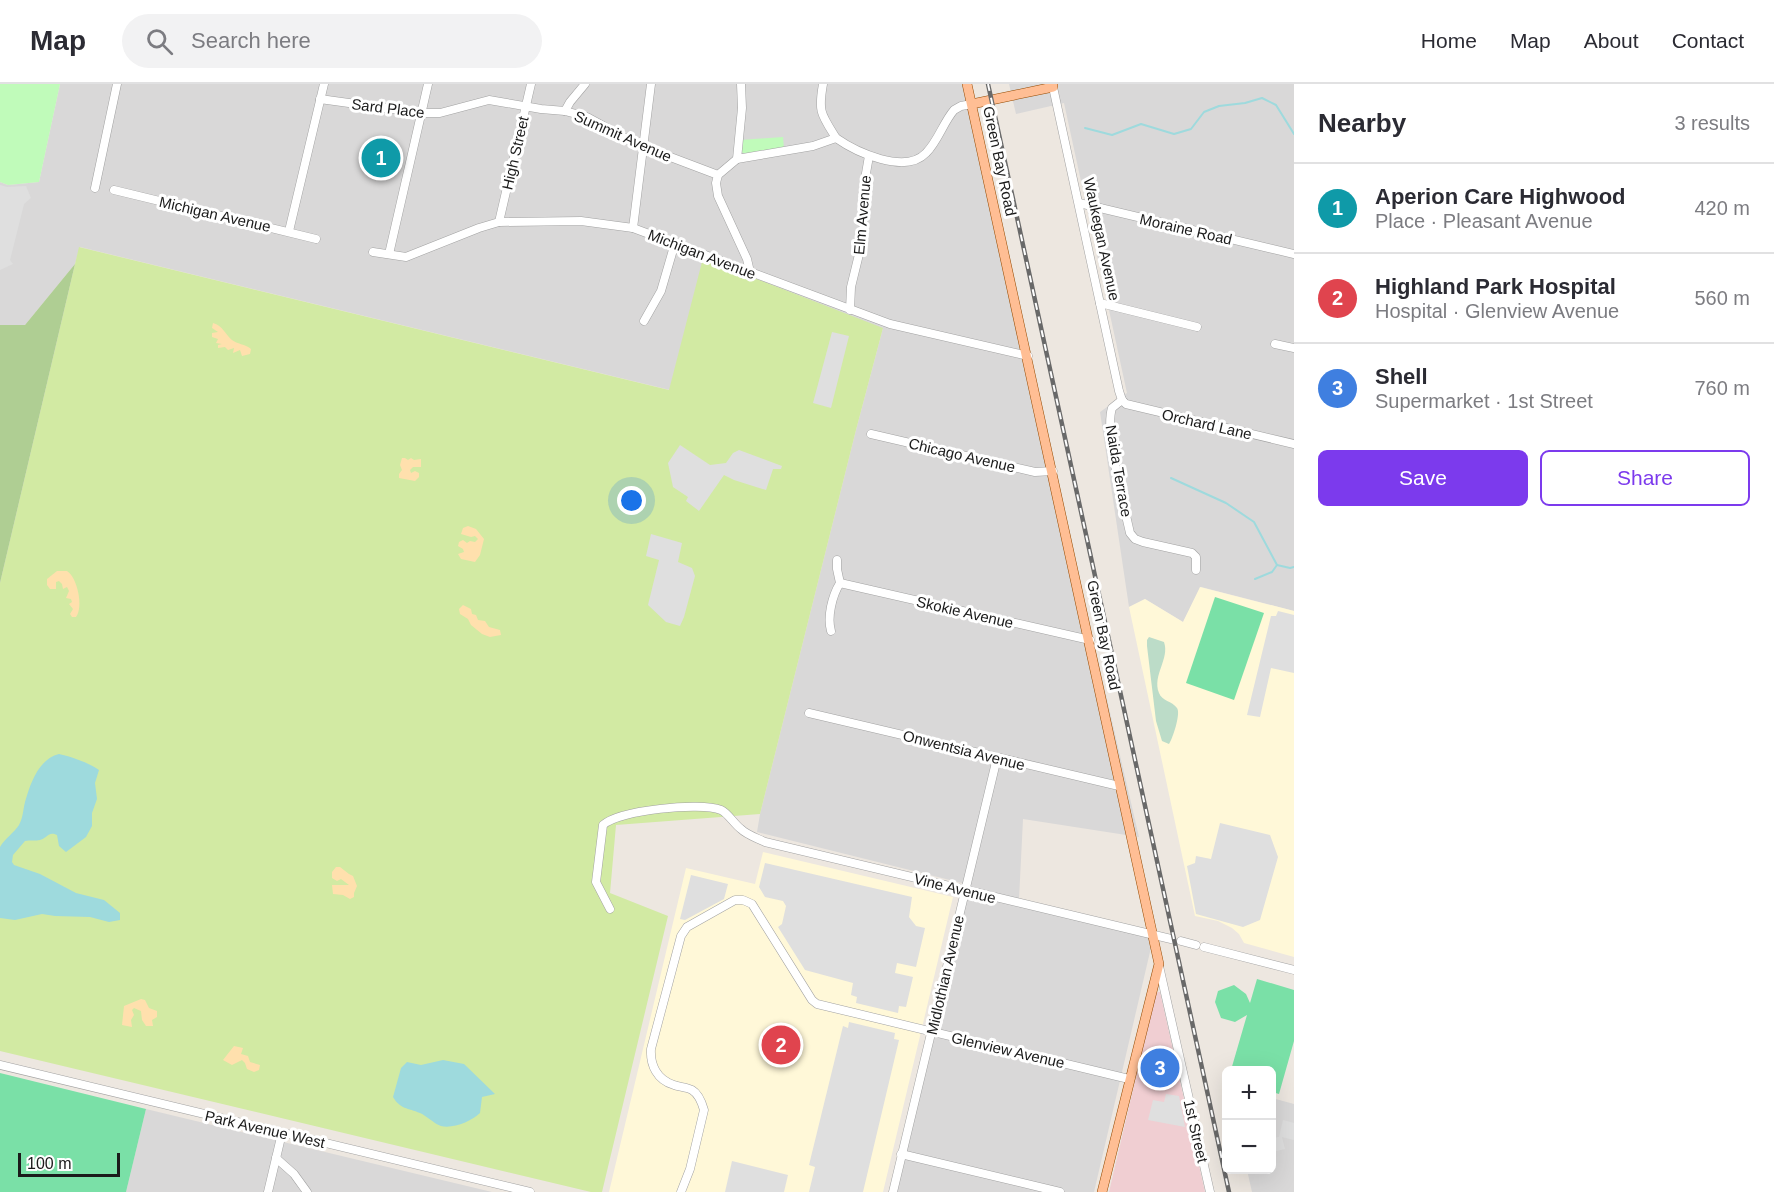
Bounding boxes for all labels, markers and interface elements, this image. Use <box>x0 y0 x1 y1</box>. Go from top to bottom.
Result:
search box <box>122 14 542 68</box>
text: Map <box>30 25 86 56</box>
icon: search <box>143 25 176 58</box>
text: Search here <box>191 28 311 53</box>
text: Home <box>1421 29 1477 52</box>
text: Map <box>1510 29 1551 52</box>
text: About <box>1584 29 1639 52</box>
text: Contact <box>1672 29 1744 52</box>
street label: Sard Place <box>351 95 425 121</box>
street label: Green Bay Road <box>980 105 1020 217</box>
street label: Summit Avenue <box>572 107 674 165</box>
text: Nearby <box>1318 108 1406 138</box>
text: 3 results <box>1674 112 1750 134</box>
street label: High Street <box>498 114 532 191</box>
pin: 1 <box>362 136 400 181</box>
street label: Elm Avenue <box>850 175 874 255</box>
street label: Waukegan Avenue <box>1081 176 1123 302</box>
text: Aperion Care Highwood <box>1375 184 1626 209</box>
street label: Michigan Avenue <box>158 193 272 235</box>
text: 1 <box>1332 197 1343 219</box>
text: 420 m <box>1694 197 1750 219</box>
street label: Moraine Road <box>1138 210 1234 248</box>
text: Place · Pleasant Avenue <box>1375 210 1593 232</box>
street label: Michigan Avenue <box>646 226 758 282</box>
text: Highland Park Hospital <box>1375 274 1616 299</box>
text: 2 <box>1332 287 1343 309</box>
text: 560 m <box>1694 287 1750 309</box>
text: Hospital · Glenview Avenue <box>1375 300 1619 322</box>
text: Shell <box>1375 364 1428 389</box>
text: 3 <box>1332 377 1343 399</box>
text: 760 m <box>1694 377 1750 399</box>
text: Supermarket · 1st Street <box>1375 390 1593 412</box>
street label: Orchard Lane <box>1160 405 1254 443</box>
street label: Naida Terrace <box>1103 424 1135 518</box>
street label: Chicago Avenue <box>907 434 1017 476</box>
button: Save <box>1318 450 1528 506</box>
button: Share <box>1540 450 1750 506</box>
your location <box>617 486 646 515</box>
street label: Green Bay Road <box>1084 579 1124 691</box>
street label: Skokie Avenue <box>915 593 1015 631</box>
street label: Onwentsia Avenue <box>901 727 1027 773</box>
street label: Vine Avenue <box>912 870 998 906</box>
street label: Midlothian Avenue <box>923 913 967 1037</box>
pin: 2 <box>762 1022 800 1068</box>
street label: Glenview Avenue <box>950 1029 1066 1071</box>
pin: 3 <box>1140 1046 1180 1090</box>
map controls <box>1222 1066 1276 1174</box>
button: + <box>1222 1066 1276 1120</box>
street label: 1st Street <box>1180 1098 1212 1165</box>
street label: Park Avenue West <box>203 1107 328 1151</box>
button: − <box>1222 1120 1276 1174</box>
scale bar <box>18 1150 120 1178</box>
text: 100 m <box>27 1155 71 1172</box>

